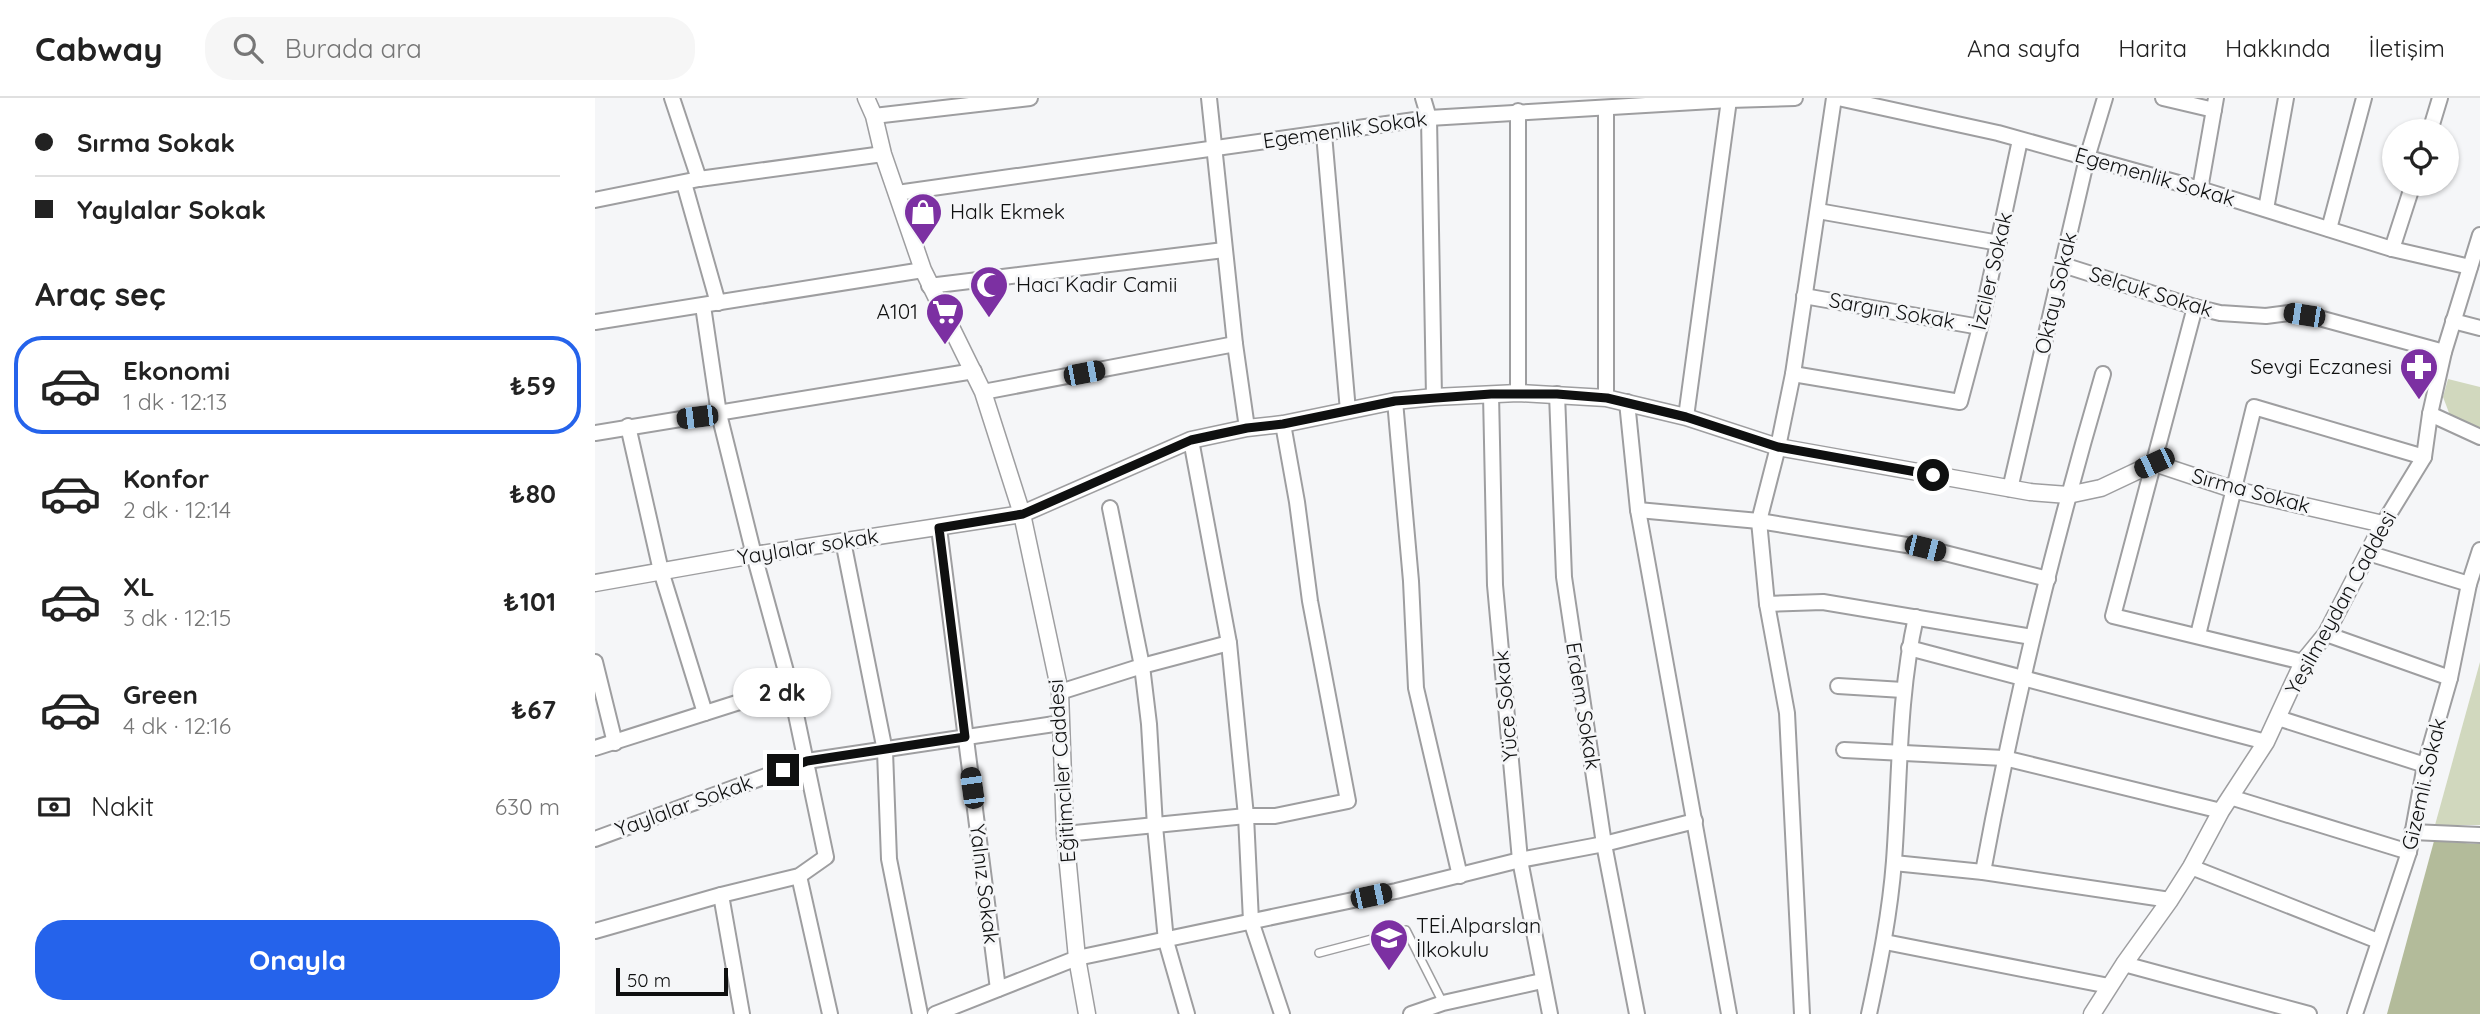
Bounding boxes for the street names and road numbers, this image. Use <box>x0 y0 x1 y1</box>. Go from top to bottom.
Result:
street label: Egemenlik Sokak <box>1261 105 1429 153</box>
street label: Egemenlik Sokak <box>2072 141 2238 211</box>
street label: İzciler Sokak <box>1965 209 2017 332</box>
street label: Oktay Sokak <box>2028 229 2082 356</box>
street label: Selçuk Sokak <box>2086 260 2216 322</box>
street label: Sargın Sokak <box>1827 286 1957 334</box>
street label: Sırma Sokak <box>2189 462 2313 518</box>
street label: Yeşilmeydan Caddesi <box>2279 506 2401 699</box>
street label: Yaylalar sokak <box>736 522 880 570</box>
street label: Erdem Sokak <box>1561 640 1607 771</box>
street label: Yüce Sokak <box>1487 649 1523 763</box>
street label: Eğitimciler Caddesi <box>1042 678 1080 864</box>
street label: Gizemli Sokak <box>2395 715 2451 852</box>
street label: Yaylalar Sokak <box>611 768 756 842</box>
street label: Yalnız Sokak <box>965 822 1005 945</box>

